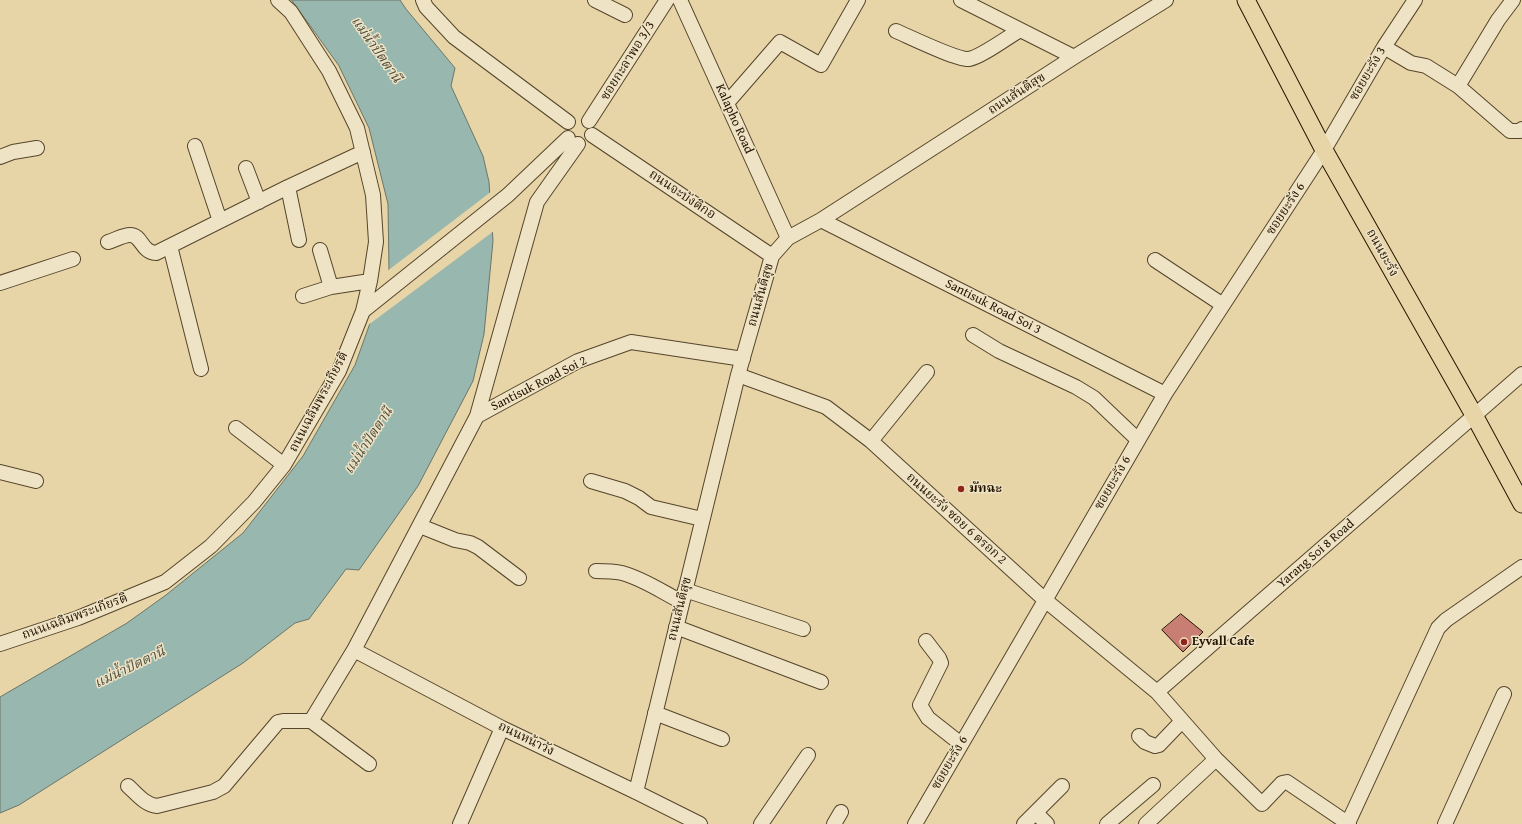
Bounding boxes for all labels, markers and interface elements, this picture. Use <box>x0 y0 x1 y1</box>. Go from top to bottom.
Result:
water label: แม่น้ำปัตตานี <box>347 14 405 86</box>
street label: ซอยกะลาพอ 3/3 <box>598 19 658 103</box>
street label: ซอยยะรัง 3 <box>1346 44 1390 104</box>
street label: ถนนสันติสุข <box>985 70 1049 118</box>
street label: Kalapho Road <box>712 82 756 156</box>
street label: ถนนจะบังติกอ <box>646 167 718 223</box>
street label: ซอยยะรัง 6 <box>1263 180 1309 238</box>
street label: ถนนยะรัง <box>1363 226 1401 280</box>
street label: ถนนสันติสุข <box>745 261 777 329</box>
street label: Santisuk Road Soi 3 <box>942 276 1044 338</box>
street label: ถนนเฉลิมพระเกียรติ <box>286 349 352 455</box>
street label: Santisuk Road Soi 2 <box>488 353 590 415</box>
water label: แม่น้ำปัตตานี <box>341 404 397 478</box>
street label: ซอยยะรัง 6 <box>1091 453 1135 513</box>
street label: ถนนยะรัง ซอย 6 ตรอก 2 <box>903 470 1009 568</box>
place label: มัทฉะ <box>969 481 1002 497</box>
marker: มัทฉะ <box>956 484 966 494</box>
street label: Yarang Soi 8 Road <box>1274 516 1358 592</box>
street label: ถนนสันติสุข <box>665 575 695 643</box>
street label: ถนนเฉลิมพระเกียรติ <box>20 591 130 643</box>
place label: Eyvall Cafe <box>1192 634 1255 650</box>
marker: Eyvall Cafe <box>1179 637 1189 647</box>
water label: แม่น้ำปัตตานี <box>92 644 168 692</box>
street label: ถนนหน้าวัง <box>495 719 557 759</box>
street label: ซอยยะรัง 6 <box>928 733 972 793</box>

